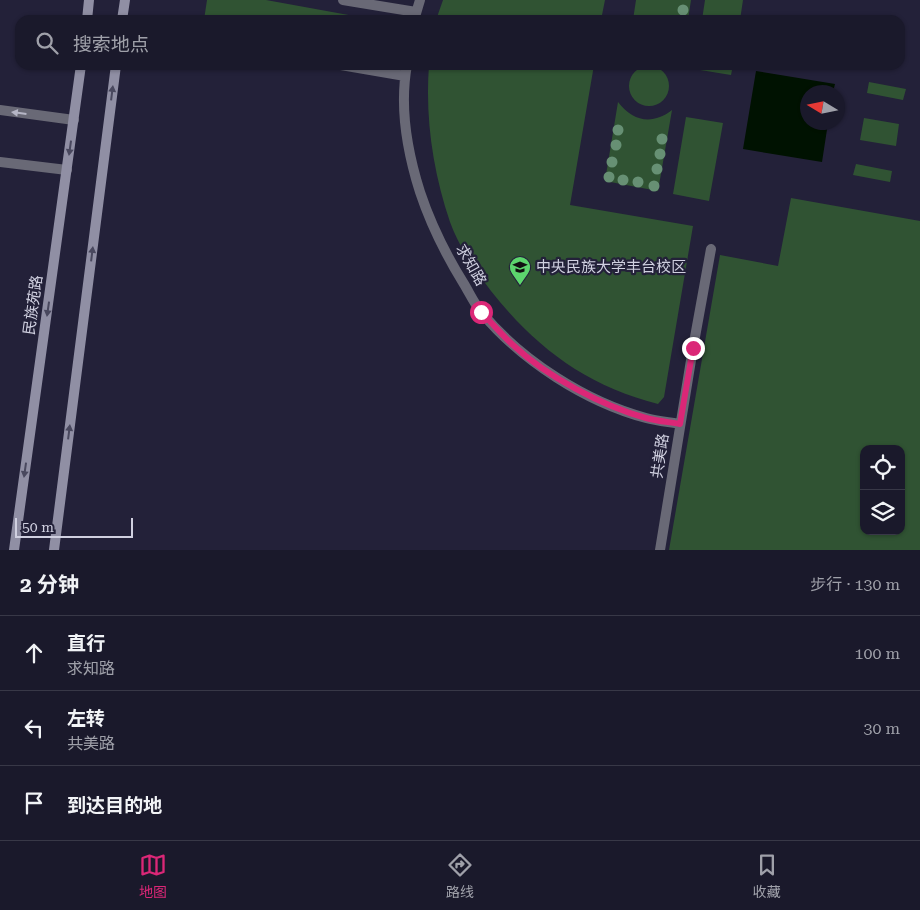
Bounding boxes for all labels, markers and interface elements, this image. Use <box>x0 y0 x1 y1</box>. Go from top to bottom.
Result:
search box <box>15 15 905 70</box>
icon: search <box>33 29 61 57</box>
text: 搜索地点 <box>73 33 149 56</box>
one-way arrow <box>109 84 117 100</box>
north arrow <box>800 85 845 130</box>
one-way arrow <box>11 109 27 117</box>
one-way arrow <box>66 140 74 156</box>
street label: 求知路 <box>452 241 490 289</box>
one-way arrow <box>88 245 96 261</box>
school or university icon: 中央民族大学丰台校区 <box>508 255 532 286</box>
place label: 中央民族大学丰台校区 <box>536 258 686 276</box>
street label: 民族苑路 <box>20 274 46 336</box>
one-way arrow <box>43 301 51 317</box>
route start <box>470 301 493 324</box>
route end <box>682 337 705 360</box>
one-way arrow <box>65 424 73 440</box>
street label: 共美路 <box>648 432 672 480</box>
map controls <box>860 445 905 535</box>
button: locate <box>860 445 905 490</box>
one-way arrow <box>21 462 29 478</box>
button: layers <box>860 490 905 535</box>
scale bar <box>15 515 132 538</box>
text: 50 m <box>22 519 54 535</box>
text: 2 分钟 <box>20 573 79 597</box>
text: 步行 · 130 m <box>810 575 900 594</box>
text: 直行 <box>67 632 105 655</box>
icon: ahead <box>20 639 48 667</box>
text: 100 m <box>854 644 900 663</box>
text: 求知路 <box>67 659 115 678</box>
text: 左转 <box>67 707 105 730</box>
icon: left <box>20 714 48 742</box>
text: 30 m <box>863 719 900 738</box>
text: 共美路 <box>67 734 115 753</box>
icon: arrive <box>20 789 48 817</box>
text: 到达目的地 <box>67 794 162 817</box>
tab: 地图 <box>139 851 167 901</box>
tab: 路线 <box>446 851 474 901</box>
tab: 收藏 <box>753 851 781 901</box>

